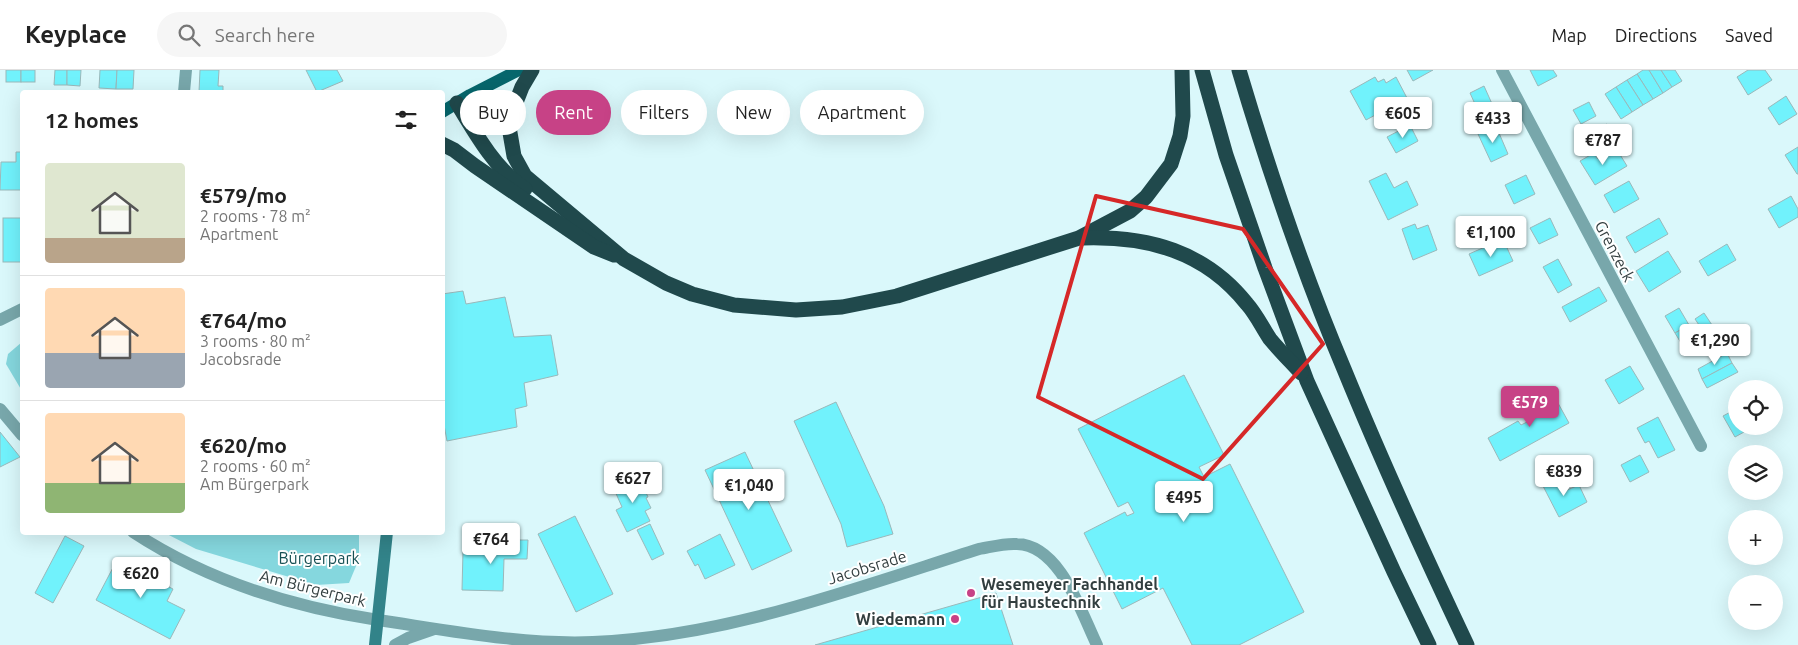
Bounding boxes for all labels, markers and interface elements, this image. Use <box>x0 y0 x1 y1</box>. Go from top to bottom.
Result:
search box <box>157 12 507 57</box>
text: Keyplace <box>25 21 127 48</box>
icon: search <box>175 21 203 49</box>
text: Search here <box>215 24 315 46</box>
text: Map <box>1551 25 1587 45</box>
text: Directions <box>1615 25 1697 45</box>
text: Saved <box>1725 25 1773 45</box>
chip: Buy <box>460 90 526 135</box>
chip: Rent <box>536 90 611 135</box>
chip: Filters <box>621 90 707 135</box>
chip: New <box>717 90 790 135</box>
chip: Apartment <box>800 90 924 135</box>
pin: €605 <box>1373 97 1433 139</box>
pin: €433 <box>1463 102 1523 144</box>
text: €605 <box>1385 104 1421 122</box>
icon: filters <box>392 106 420 134</box>
text: 12 homes <box>45 108 139 132</box>
text: €433 <box>1475 109 1511 127</box>
pin: €787 <box>1573 124 1633 166</box>
text: €787 <box>1585 131 1621 149</box>
icon: home <box>85 183 145 243</box>
text: €579/mo <box>200 183 287 207</box>
text: 2 rooms · 78 m² <box>200 207 311 225</box>
pin: €1,100 <box>1450 216 1532 258</box>
street label: Grenzeck <box>1592 218 1638 284</box>
text: €1,100 <box>1466 223 1516 241</box>
text: Apartment <box>200 225 278 243</box>
icon: home <box>85 308 145 368</box>
text: €764/mo <box>200 308 287 332</box>
pin: €1,290 <box>1674 324 1756 366</box>
text: €1,290 <box>1690 331 1740 349</box>
text: 3 rooms · 80 m² <box>200 332 311 350</box>
text: Jacobsrade <box>200 350 282 368</box>
map controls <box>1728 380 1783 630</box>
button: locate <box>1728 380 1783 435</box>
pin: €579 <box>1500 386 1560 428</box>
text: €579 <box>1512 393 1548 411</box>
icon: home <box>85 433 145 493</box>
text: €620/mo <box>200 433 287 457</box>
button: layers <box>1728 445 1783 500</box>
pin: €839 <box>1534 454 1594 497</box>
text: 2 rooms · 60 m² <box>200 457 311 475</box>
pin: €627 <box>603 462 663 504</box>
text: €839 <box>1546 462 1582 480</box>
pin: €1,040 <box>708 468 790 511</box>
text: €627 <box>615 469 651 487</box>
text: Am Bürgerpark <box>200 475 309 493</box>
text: €1,040 <box>724 476 774 494</box>
pin: €495 <box>1154 480 1214 523</box>
text: €495 <box>1166 488 1202 506</box>
button: + <box>1728 510 1783 565</box>
pin: €764 <box>461 522 521 565</box>
text: €764 <box>473 530 509 548</box>
street label: Jacobsrade <box>825 546 909 588</box>
park label: Bürgerpark <box>278 549 360 567</box>
pin: €620 <box>111 556 171 599</box>
text: €620 <box>123 564 159 582</box>
street label: Am Bürgerpark <box>258 566 368 610</box>
place label: Wesemeyer Fachhandel für Haustechnik <box>981 575 1158 611</box>
button: − <box>1728 575 1783 630</box>
marker: Wesemeyer Fachhandel für Haustechnik <box>965 587 977 599</box>
place label: Wiedemann <box>856 610 945 628</box>
marker: Wiedemann <box>949 613 961 625</box>

